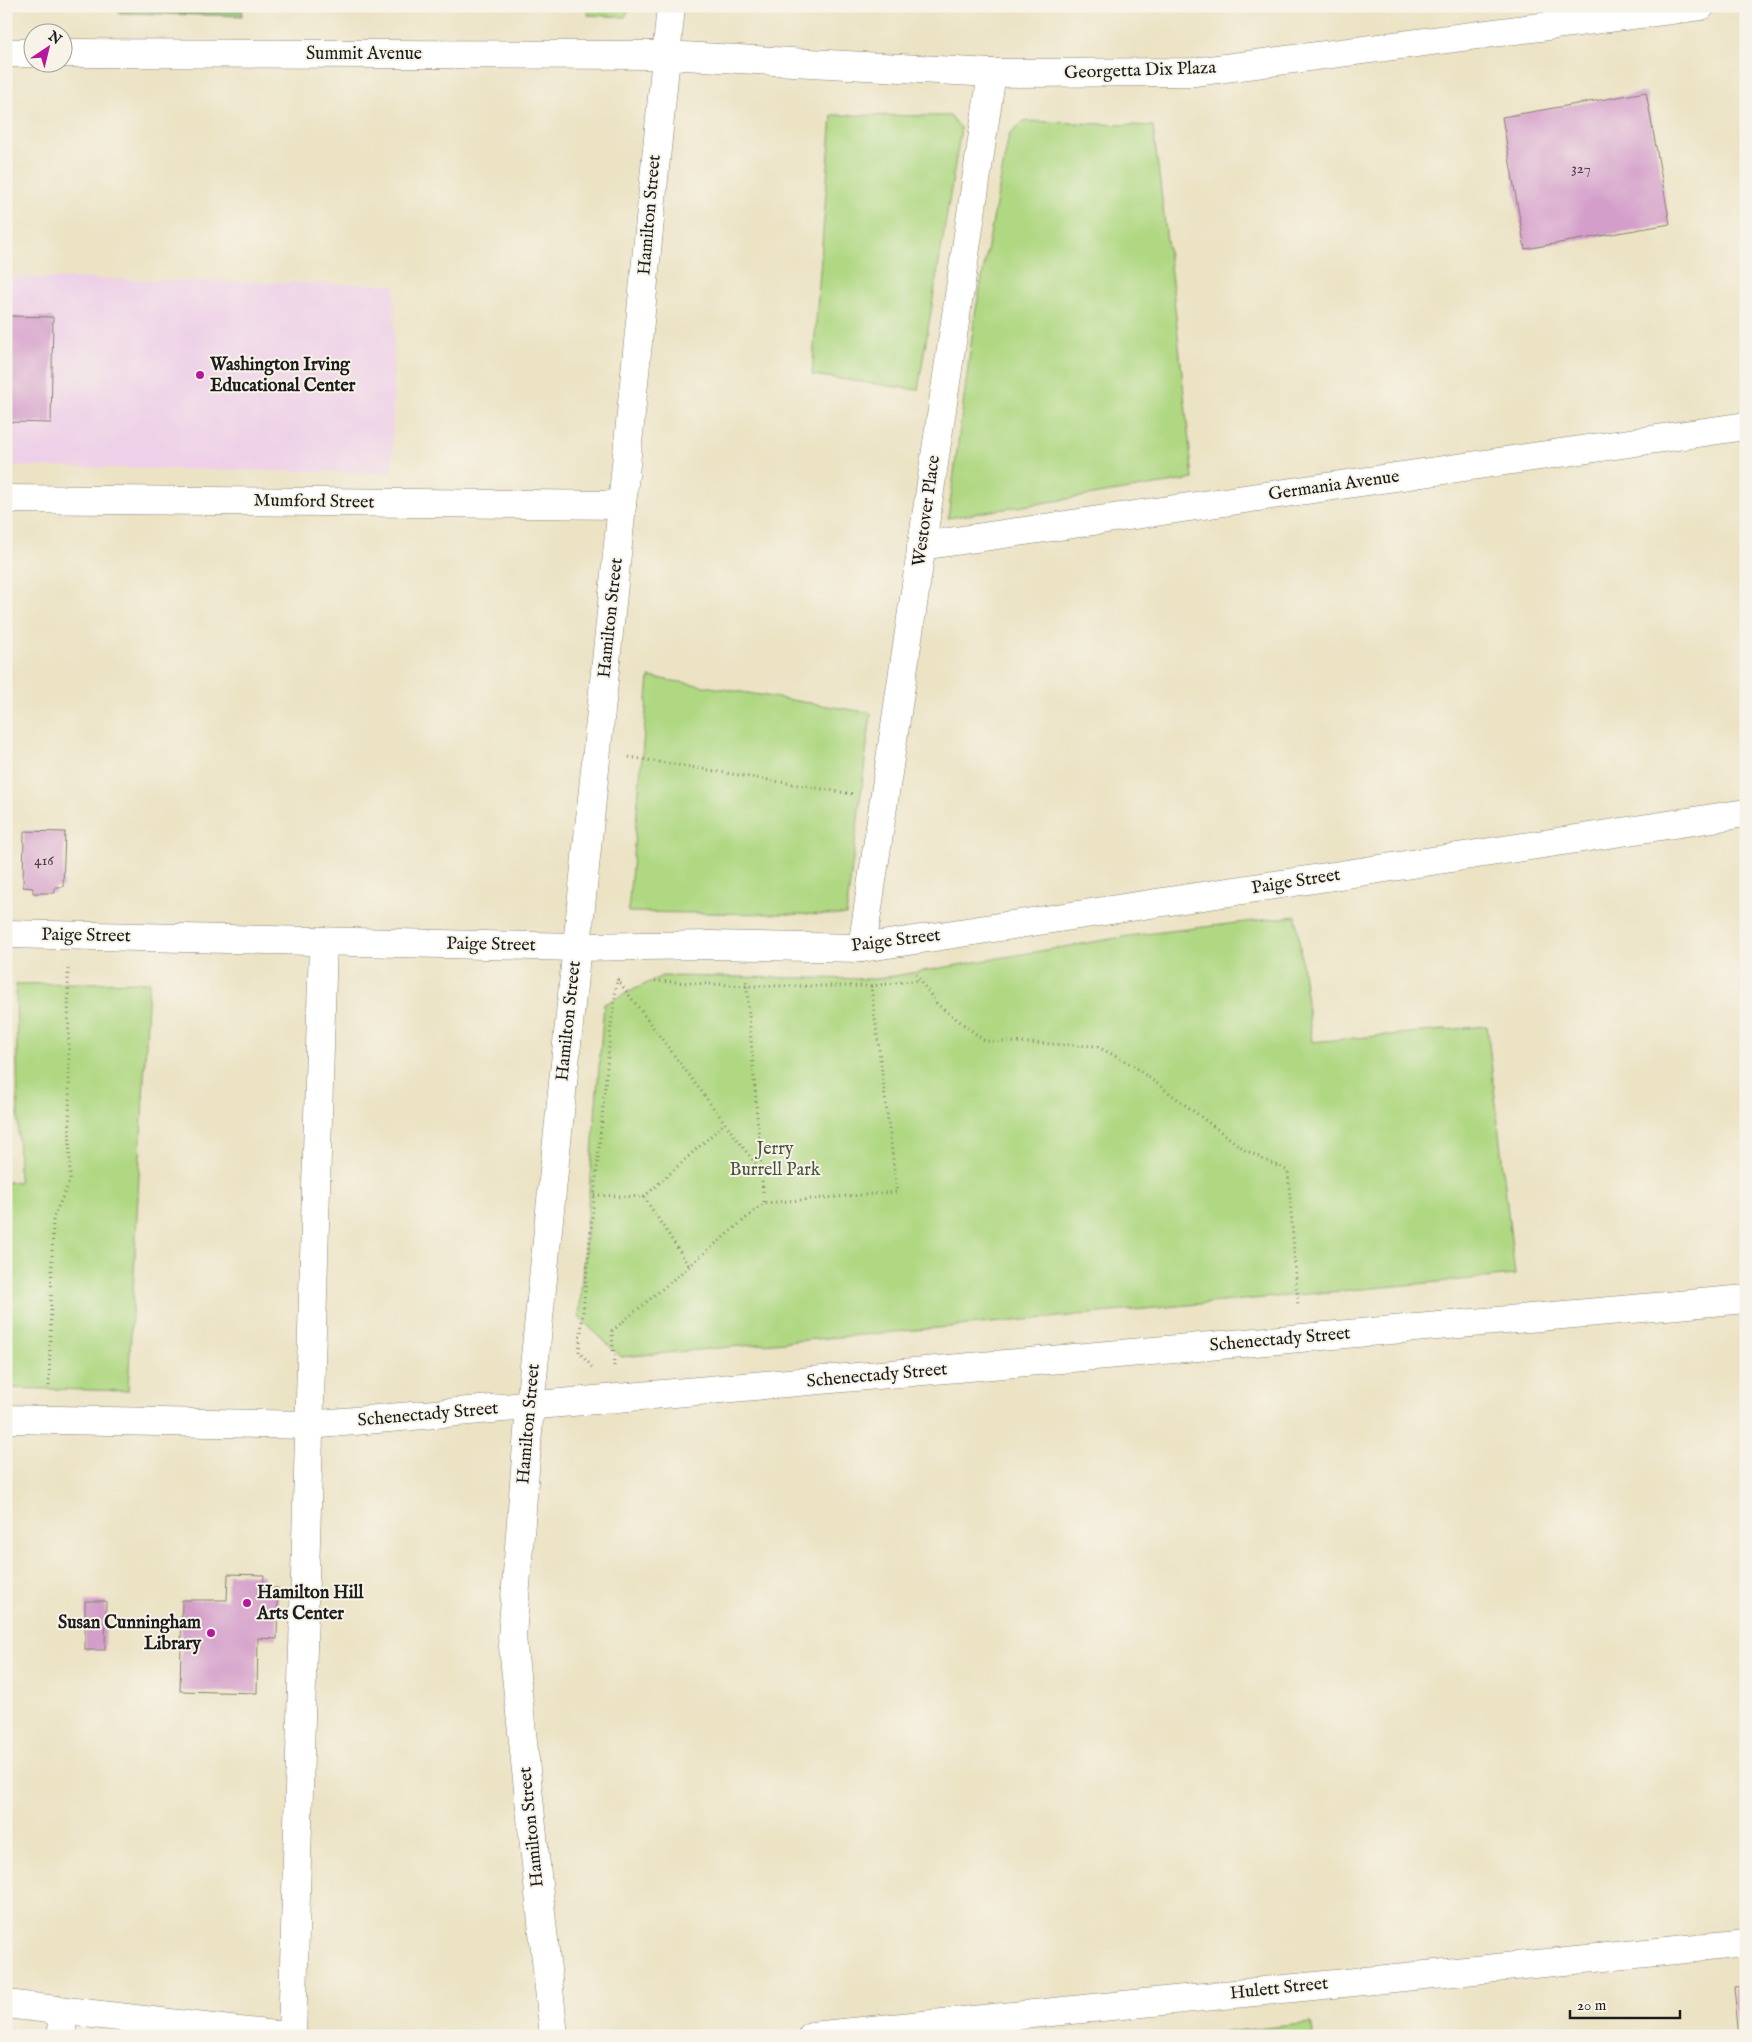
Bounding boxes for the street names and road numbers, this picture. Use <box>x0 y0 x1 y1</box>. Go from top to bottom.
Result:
street label: Summit Avenue <box>306 43 422 66</box>
street label: Georgetta Dix Plaza <box>1064 57 1217 85</box>
street label: Hamilton Street <box>633 154 667 276</box>
street label: Westover Place <box>908 454 946 568</box>
street label: Germania Avenue <box>1267 465 1401 507</box>
street label: Mumford Street <box>253 489 375 515</box>
street label: Hamilton Street <box>593 557 629 679</box>
street label: Paige Street <box>1250 864 1342 900</box>
street label: Paige Street <box>41 924 131 948</box>
street label: Paige Street <box>850 924 942 958</box>
street label: Paige Street <box>446 933 536 957</box>
street label: Hamilton Street <box>551 960 587 1082</box>
street label: Schenectady Street <box>1209 1322 1351 1358</box>
street label: Schenectady Street <box>806 1358 948 1394</box>
street label: Hamilton Street <box>512 1363 546 1485</box>
street label: Schenectady Street <box>357 1397 499 1433</box>
street label: Hamilton Street <box>514 1766 550 1888</box>
street label: Hulett Street <box>1229 1972 1329 2006</box>

